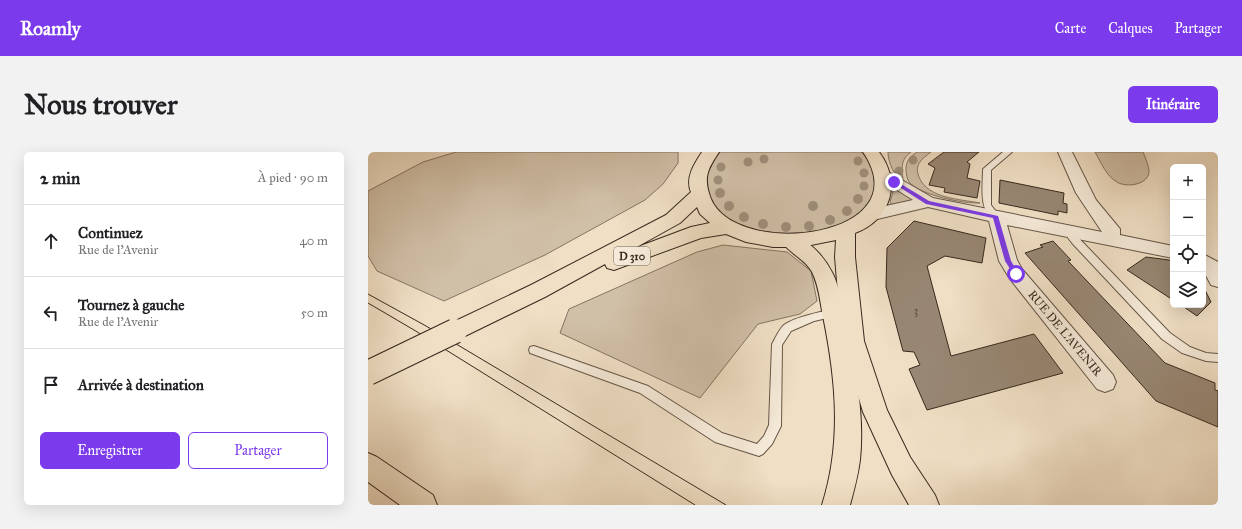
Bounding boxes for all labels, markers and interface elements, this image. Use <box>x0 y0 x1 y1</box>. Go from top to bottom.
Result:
text: Roamly <box>20 17 81 40</box>
text: Carte <box>1055 20 1086 37</box>
text: Calques <box>1108 20 1153 37</box>
text: Partager <box>1175 20 1222 37</box>
button: Itinéraire <box>1128 86 1218 123</box>
text: Nous trouver <box>24 87 177 122</box>
map controls <box>1170 164 1206 308</box>
button: + <box>1170 164 1206 200</box>
text: 2 min <box>40 168 80 189</box>
text: À pied · 90 m <box>258 170 328 186</box>
route end <box>885 173 903 191</box>
button: − <box>1170 200 1206 236</box>
text: Continuez <box>78 224 143 242</box>
icon: ahead <box>40 230 62 252</box>
text: 40 m <box>299 233 328 249</box>
button: locate <box>1170 236 1206 272</box>
text: Rue de l'Avenir <box>78 242 158 258</box>
road number: D 310 <box>614 247 650 265</box>
route start <box>1007 265 1025 283</box>
button: layers <box>1170 272 1206 308</box>
street label: RUE DE L'AVENIR <box>1025 287 1105 379</box>
text: Tournez à gauche <box>78 296 185 314</box>
icon: left <box>40 302 62 324</box>
text: 50 m <box>301 305 328 321</box>
house number: 3 <box>914 305 918 317</box>
text: Rue de l'Avenir <box>78 314 158 330</box>
icon: arrive <box>40 374 62 396</box>
text: Arrivée à destination <box>78 376 204 394</box>
button: Enregistrer <box>40 432 180 469</box>
button: Partager <box>188 432 328 469</box>

